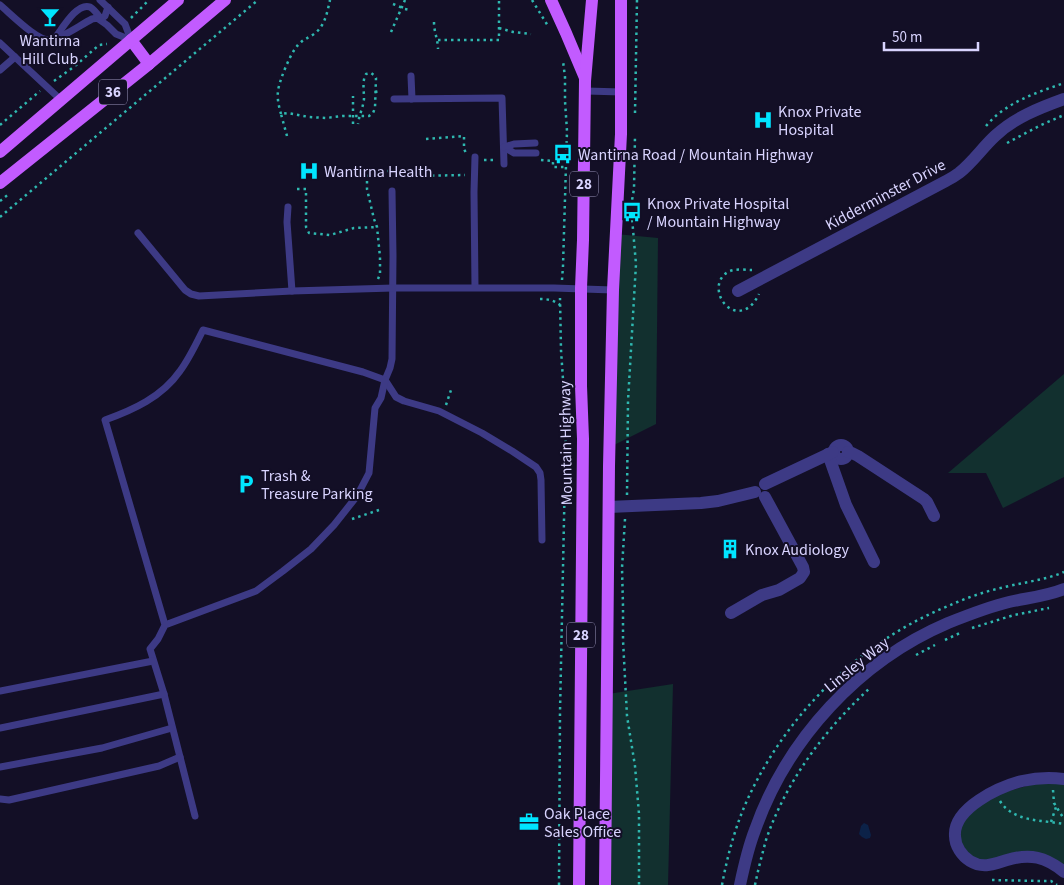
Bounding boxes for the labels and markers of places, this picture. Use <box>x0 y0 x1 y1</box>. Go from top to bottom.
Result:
bar icon: Wantirna Hill Club <box>39 6 61 28</box>
place label: Wantirna Hill Club <box>20 30 80 70</box>
place label: Knox Private Hospital <box>778 101 861 141</box>
hospital icon: Knox Private Hospital <box>752 109 774 131</box>
bus stop icon: Wantirna Road / Mountain Highway <box>552 143 574 165</box>
place label: Wantirna Road / Mountain Highway <box>578 144 814 166</box>
hospital icon: Wantirna Health <box>298 160 320 182</box>
place label: Wantirna Health <box>324 161 432 183</box>
place label: Knox Private Hospital / Mountain Highway <box>647 193 789 233</box>
bus stop icon: Knox Private Hospital / Mountain Highway <box>621 201 643 223</box>
place label: Trash & Treasure Parking <box>261 465 373 505</box>
parking icon: Trash & Treasure Parking <box>235 473 257 495</box>
building icon: Knox Audiology <box>719 538 741 560</box>
place label: Knox Audiology <box>745 539 850 561</box>
place label: Oak Place Sales Office <box>544 803 621 843</box>
office icon: Oak Place Sales Office <box>518 811 540 833</box>

